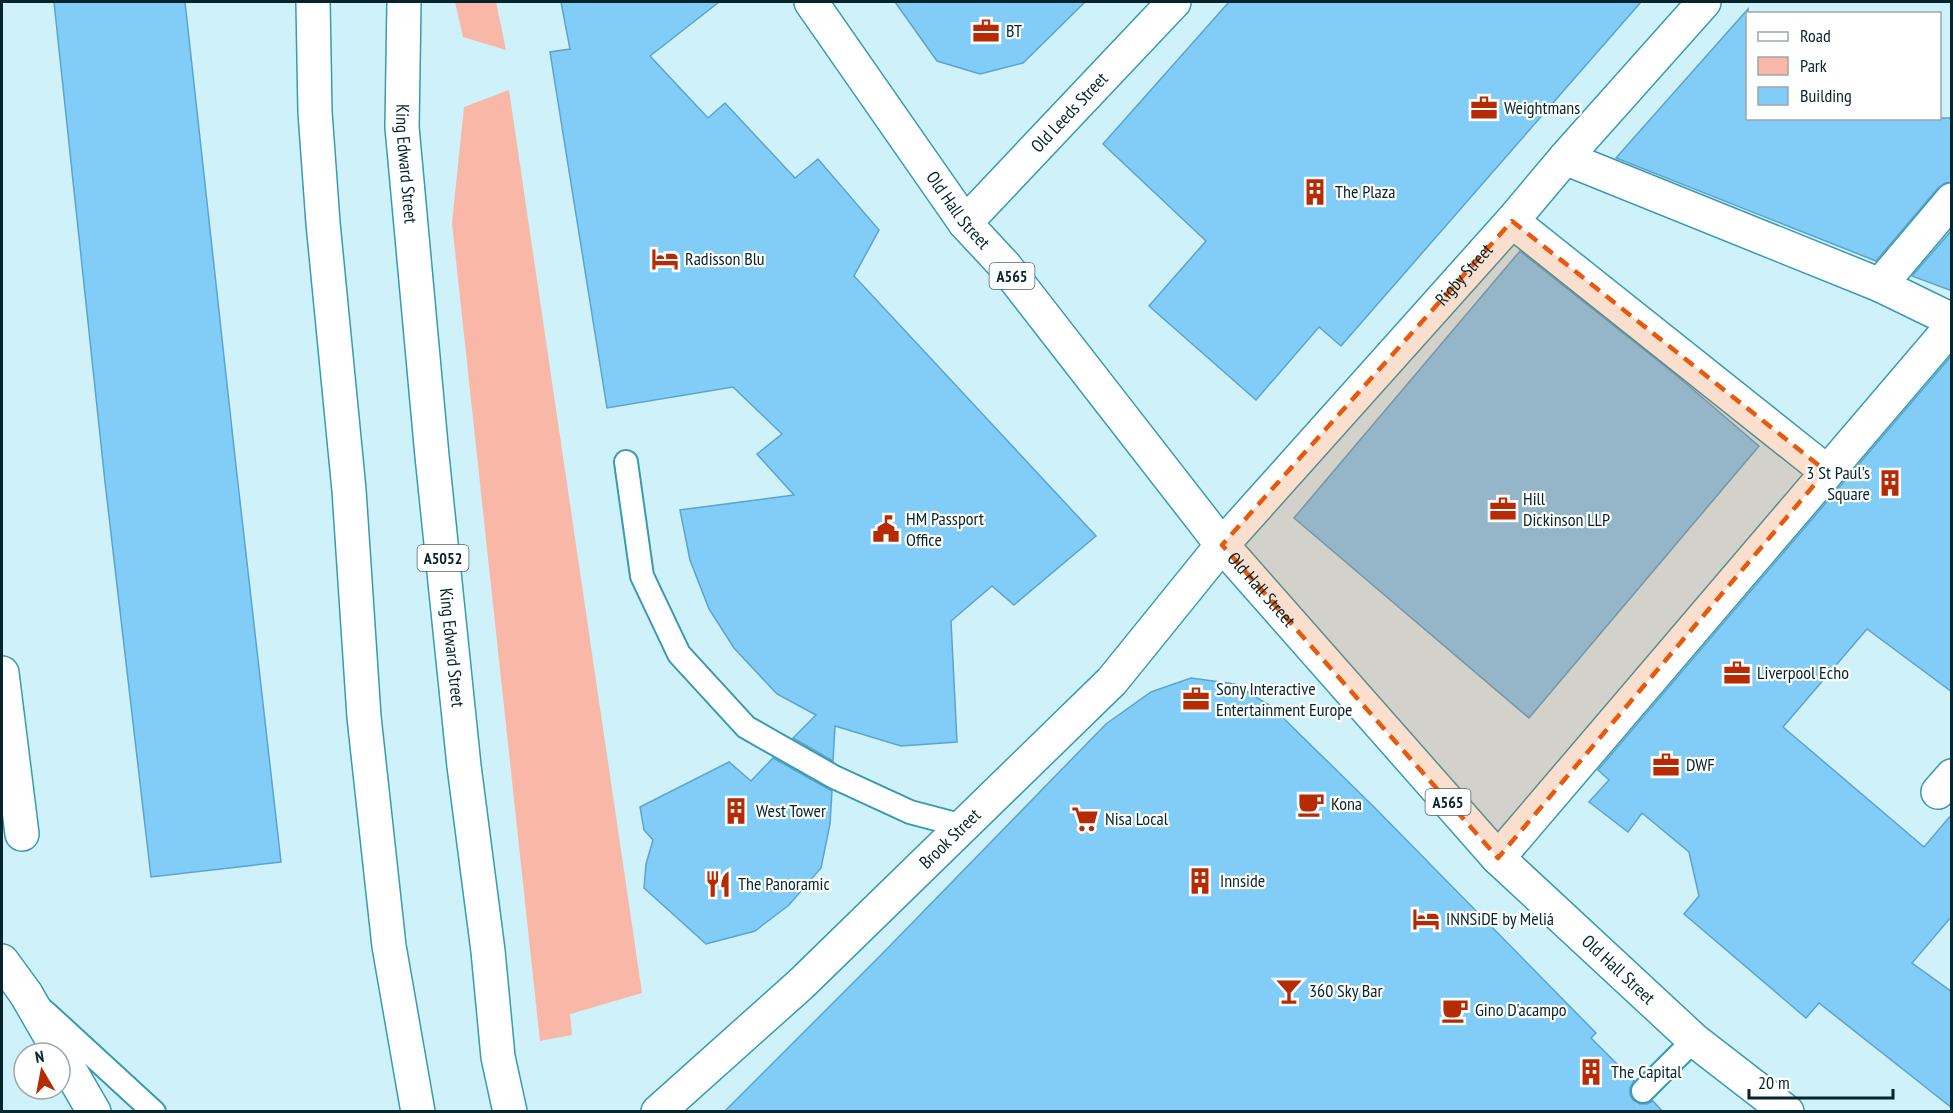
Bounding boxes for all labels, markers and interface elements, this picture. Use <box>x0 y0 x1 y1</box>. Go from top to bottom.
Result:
legend <box>1746 12 1941 120</box>
office icon: BT <box>971 16 1001 46</box>
place label: BT <box>1006 19 1022 42</box>
text: Road <box>1800 24 1831 47</box>
text: Park <box>1800 54 1827 77</box>
street label: Old Leeds Street <box>1026 67 1113 157</box>
text: Building <box>1800 84 1852 107</box>
office icon: Weightmans <box>1469 93 1499 123</box>
place label: Weightmans <box>1504 96 1580 119</box>
street label: King Edward Street <box>391 104 423 224</box>
street label: Old Hall Street <box>921 167 995 254</box>
building icon: The Plaza <box>1300 177 1330 207</box>
place label: The Plaza <box>1335 180 1395 203</box>
street label: Rigby Street <box>1430 238 1497 310</box>
hotel icon: Radisson Blu <box>650 244 680 274</box>
place label: Radisson Blu <box>685 247 765 270</box>
road number: A565 <box>990 263 1034 289</box>
place label: 3 St Paul's Square <box>1806 461 1870 505</box>
building icon: 3 St Paul's Square <box>1875 468 1905 498</box>
place label: Hill Dickinson LLP <box>1523 487 1610 531</box>
office icon: Hill Dickinson LLP <box>1488 494 1518 524</box>
place label: HM Passport Office <box>906 507 984 551</box>
public building icon: HM Passport Office <box>871 514 901 544</box>
road number: A5052 <box>418 545 468 571</box>
street label: Old Hall Street <box>1223 547 1301 631</box>
street label: King Edward Street <box>435 587 470 708</box>
office icon: Liverpool Echo <box>1722 658 1752 688</box>
place label: Liverpool Echo <box>1757 661 1849 684</box>
place label: Sony Interactive Entertainment Europe <box>1216 677 1353 721</box>
office icon: Sony Interactive Entertainment Europe <box>1181 684 1211 714</box>
office icon: DWF <box>1651 750 1681 780</box>
place label: DWF <box>1686 753 1715 776</box>
cafe icon: Kona <box>1296 789 1326 819</box>
road number: A565 <box>1426 789 1470 815</box>
place label: Kona <box>1331 792 1362 815</box>
building icon: West Tower <box>721 796 751 826</box>
place label: West Tower <box>756 799 826 822</box>
street label: Brook Street <box>914 803 985 873</box>
supermarket icon: Nisa Local <box>1070 804 1100 834</box>
place label: Nisa Local <box>1105 807 1169 830</box>
building icon: Innside <box>1185 866 1215 896</box>
restaurant icon: The Panoramic <box>703 869 733 899</box>
place label: Innside <box>1220 869 1265 892</box>
place label: The Panoramic <box>738 872 830 895</box>
hotel icon: INNSiDE by Meliá <box>1411 904 1441 934</box>
place label: INNSiDE by Meliá <box>1446 907 1554 930</box>
street label: Old Hall Street <box>1577 930 1660 1009</box>
bar icon: 360 Sky Bar <box>1274 976 1304 1006</box>
place label: 360 Sky Bar <box>1309 979 1383 1002</box>
cafe icon: Gino D'acampo <box>1440 995 1470 1025</box>
place label: Gino D'acampo <box>1475 998 1567 1021</box>
north arrow <box>12 1041 72 1101</box>
text: N <box>33 1046 45 1067</box>
building icon: The Capital <box>1576 1057 1606 1087</box>
place label: The Capital <box>1611 1060 1682 1083</box>
scale bar <box>1749 1062 1893 1100</box>
text: 20 m <box>1758 1071 1790 1094</box>

